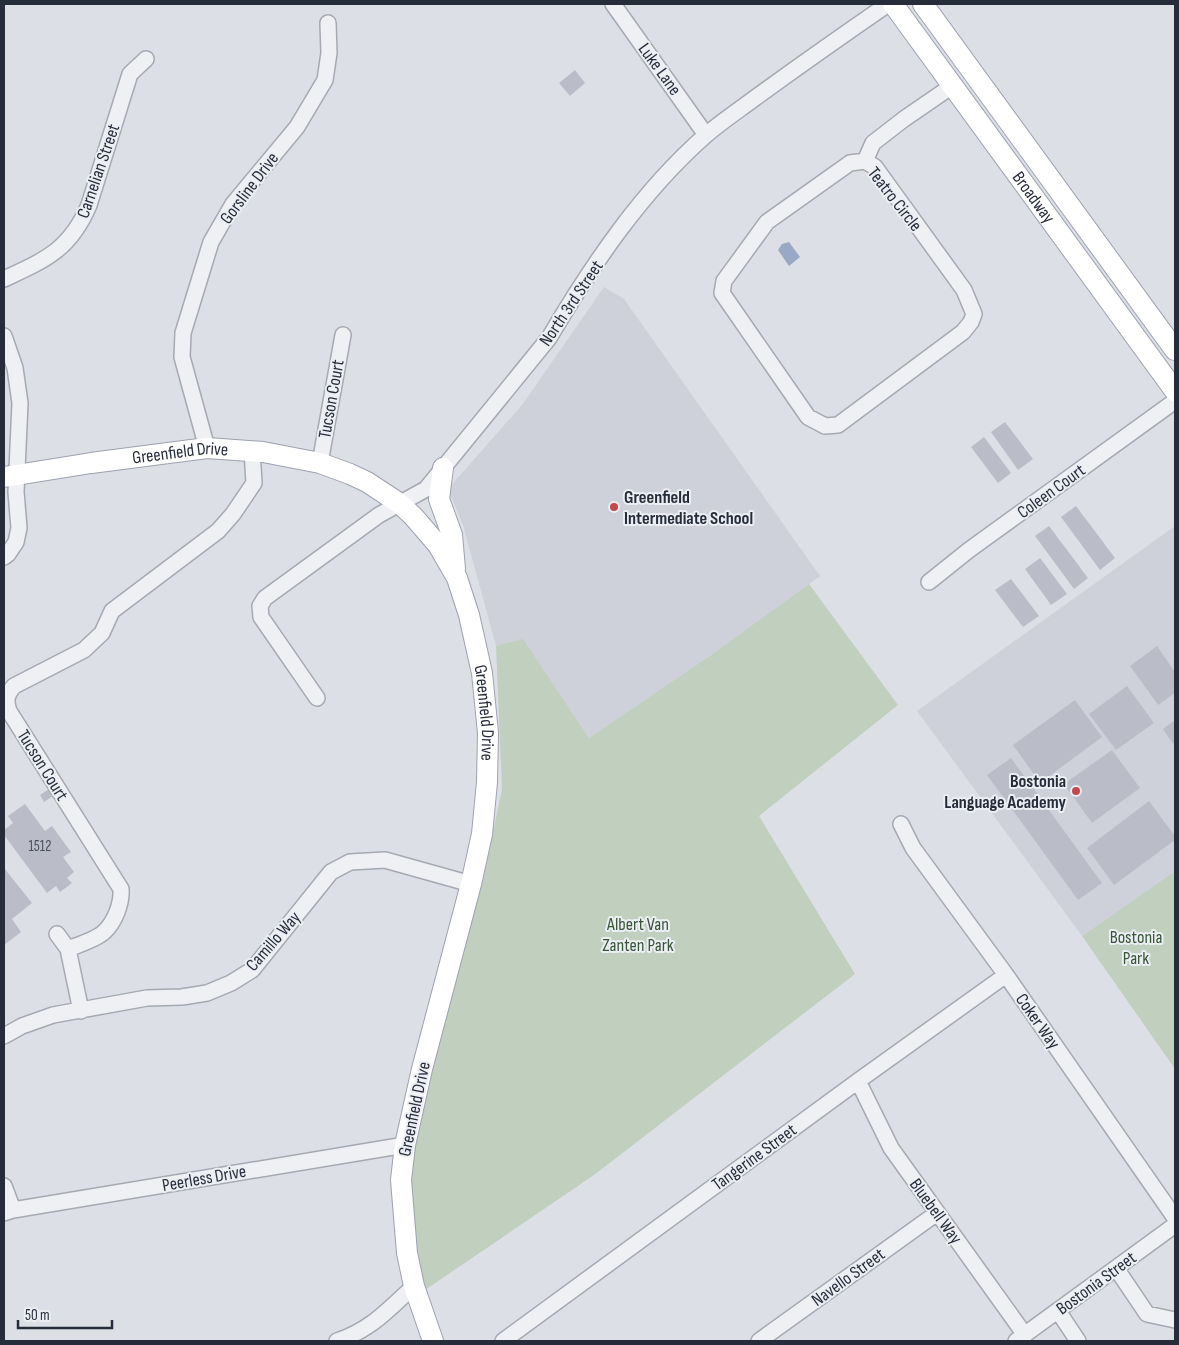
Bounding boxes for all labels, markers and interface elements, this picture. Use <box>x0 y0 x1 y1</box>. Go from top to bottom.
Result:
street label: Luke Lane <box>634 39 686 99</box>
street label: Carnelian Street <box>73 121 125 221</box>
street label: Gorsline Drive <box>216 148 283 228</box>
street label: Teatro Circle <box>863 163 926 236</box>
street label: Broadway <box>1008 168 1059 227</box>
street label: North 3rd Street <box>535 256 608 350</box>
street label: Tucson Court <box>314 358 349 440</box>
street label: Greenfield Drive <box>131 438 229 469</box>
street label: Coleen Court <box>1013 459 1090 523</box>
place label: Greenfield Intermediate School <box>624 487 753 529</box>
marker: Greenfield Intermediate School <box>608 501 620 513</box>
street label: Greenfield Drive <box>469 663 498 761</box>
street label: Tucson Court <box>13 726 73 805</box>
place label: Bostonia Language Academy <box>944 771 1067 813</box>
marker: Bostonia Language Academy <box>1070 785 1082 797</box>
house number: 1512 <box>29 837 51 856</box>
street label: Camillo Way <box>242 907 305 975</box>
park label: Albert Van Zanten Park <box>602 914 674 956</box>
park label: Bostonia Park <box>1110 927 1162 969</box>
street label: Coker Way <box>1011 990 1064 1053</box>
street label: Greenfield Drive <box>394 1060 435 1158</box>
street label: Tangerine Street <box>708 1119 801 1195</box>
street label: Peerless Drive <box>160 1161 248 1196</box>
street label: Bluebell Way <box>905 1175 966 1248</box>
street label: Navello Street <box>808 1244 889 1311</box>
street label: Bostonia Street <box>1052 1247 1141 1319</box>
scale bar <box>18 1298 111 1330</box>
text: 50 m <box>25 1306 50 1325</box>

